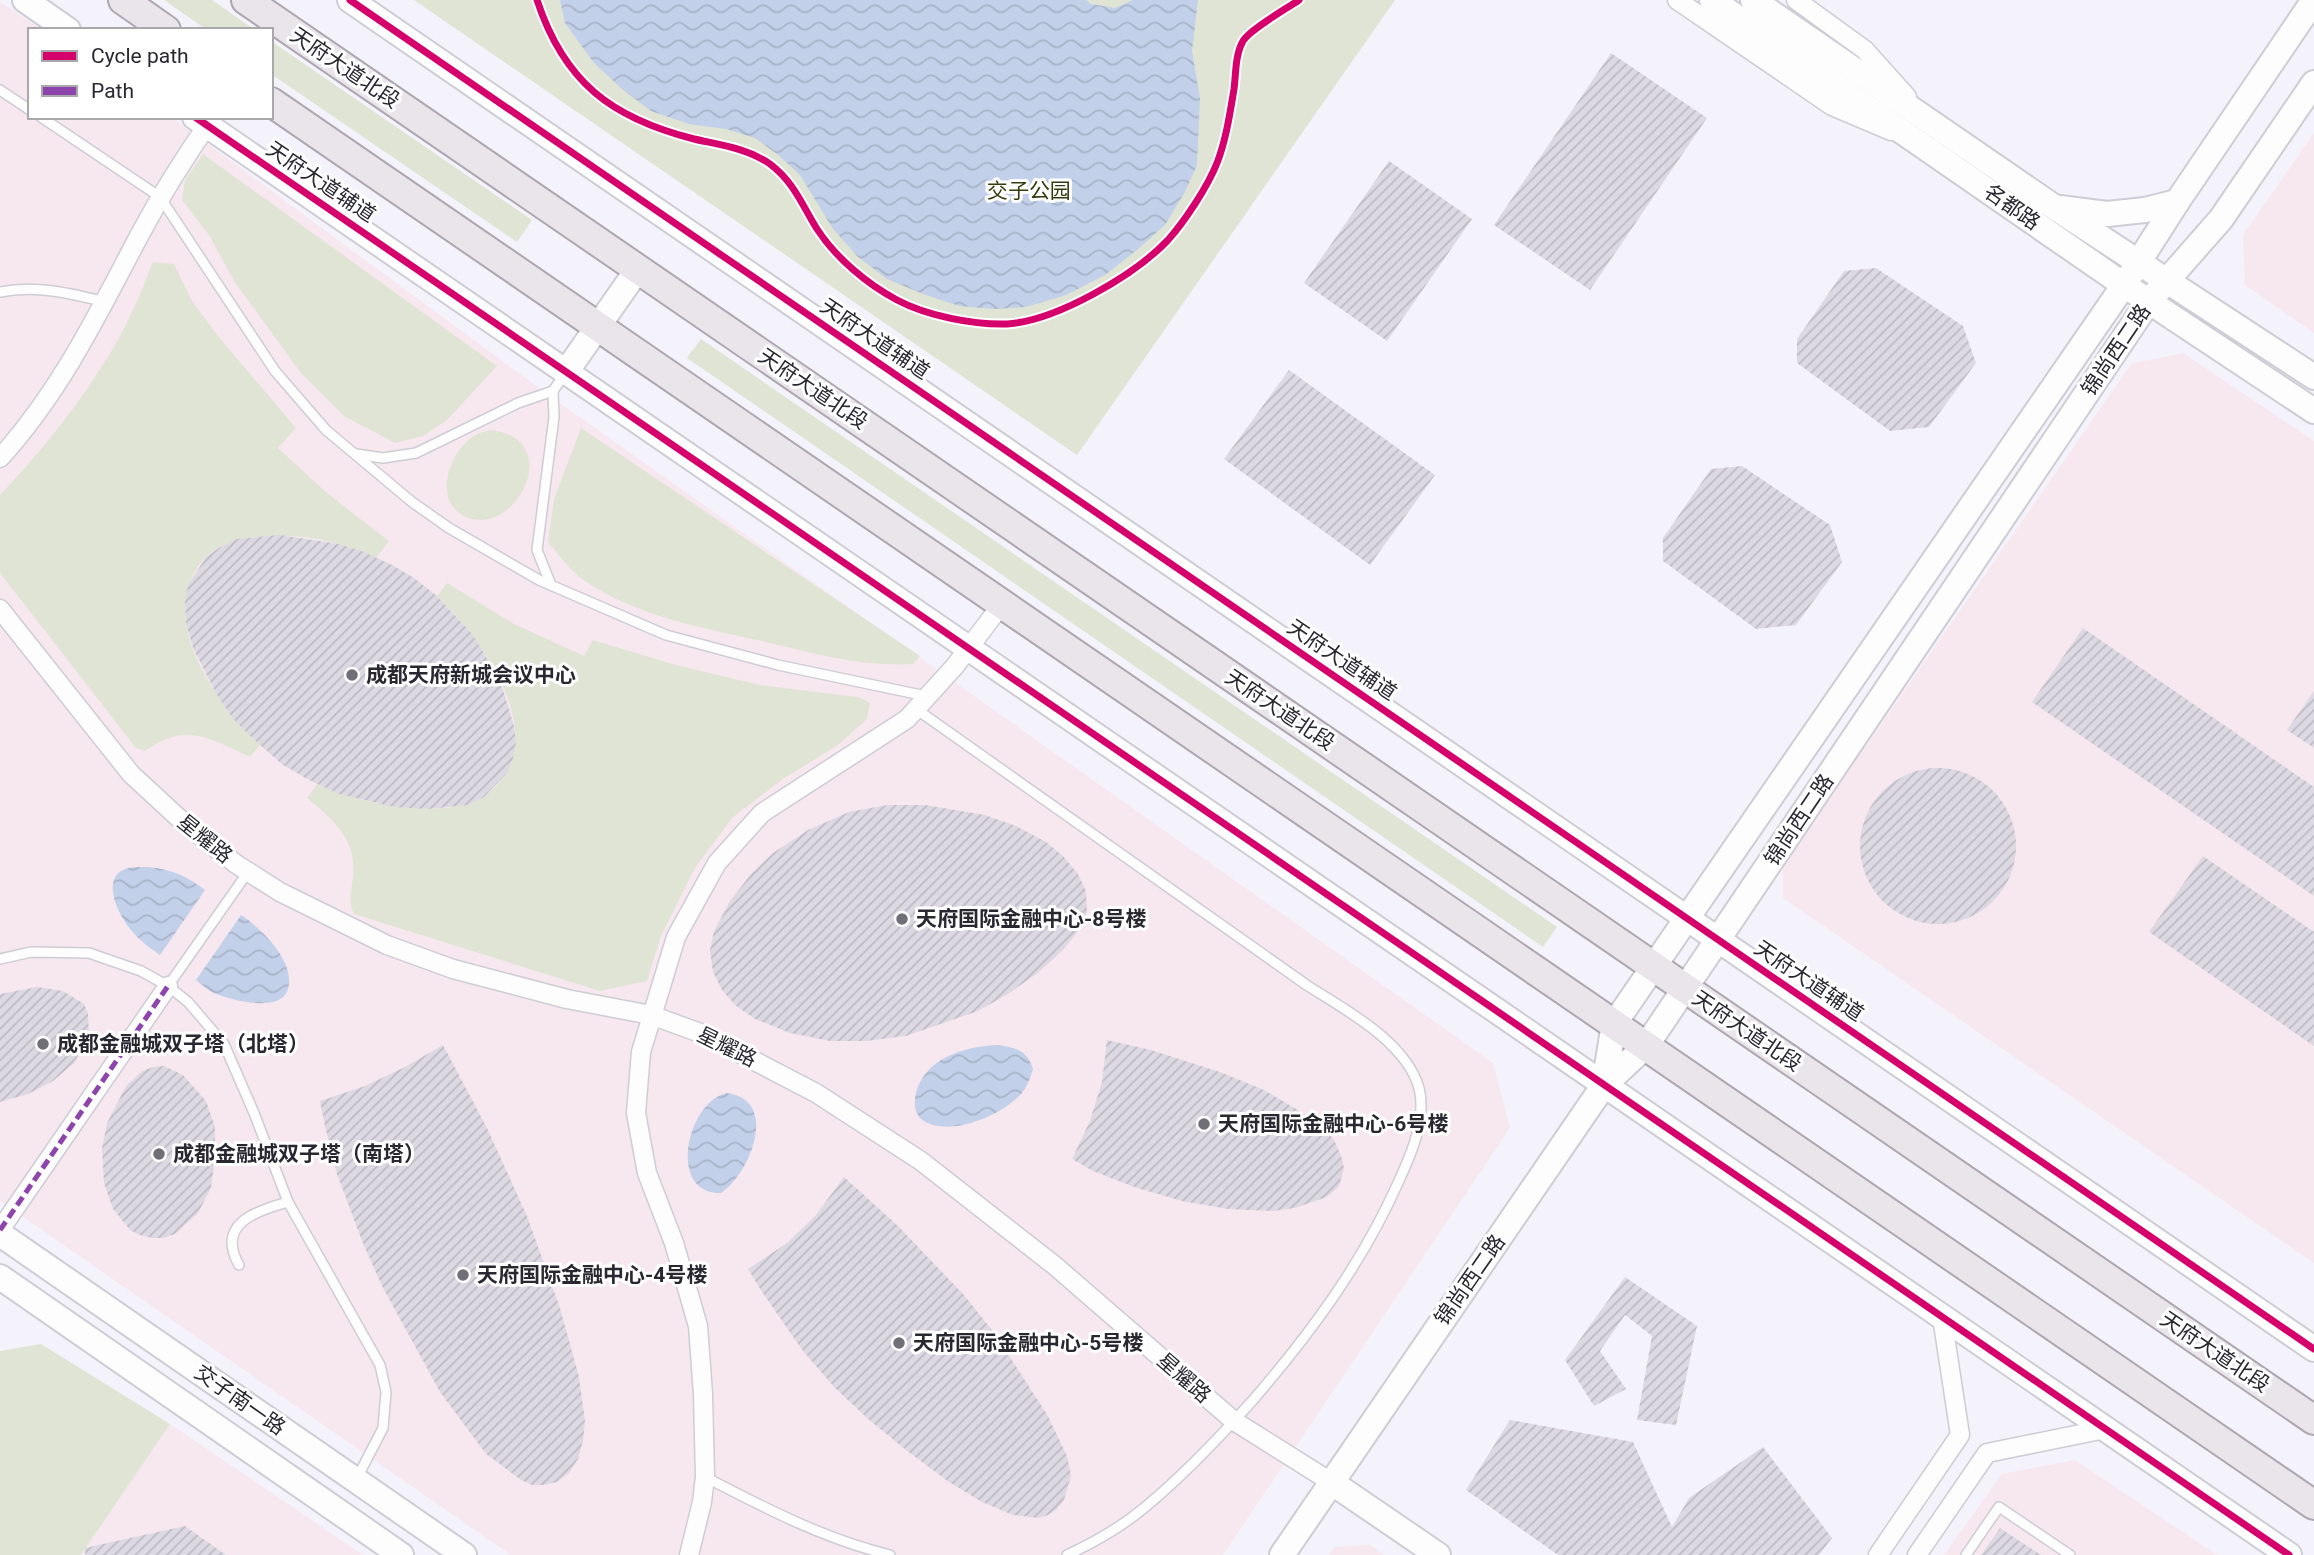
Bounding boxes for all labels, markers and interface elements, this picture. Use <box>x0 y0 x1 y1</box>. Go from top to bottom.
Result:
street label: 天府大道北段 <box>286 23 404 113</box>
legend <box>28 28 273 119</box>
text: Cycle path <box>91 44 189 68</box>
text: Path <box>91 79 134 103</box>
street label: 天府大道辅道 <box>262 137 380 227</box>
park label: 交子公园 <box>987 179 1071 203</box>
street label: 名都路 <box>1979 179 2045 235</box>
street label: 天府大道辅道 <box>816 294 934 384</box>
street label: 锦尚西二路 <box>2077 300 2155 400</box>
street label: 天府大道北段 <box>754 344 872 434</box>
street label: 天府大道辅道 <box>1283 615 1401 705</box>
place label: 成都天府新城会议中心 <box>366 663 576 687</box>
street label: 天府大道北段 <box>1221 665 1339 755</box>
marker: 成都天府新城会议中心 <box>344 667 360 683</box>
street label: 锦尚西二路 <box>1760 770 1838 870</box>
street label: 星耀路 <box>173 810 237 868</box>
place label: 天府国际金融中心-8号楼 <box>916 907 1146 931</box>
marker: 天府国际金融中心-8号楼 <box>894 911 910 927</box>
street label: 天府大道辅道 <box>1750 936 1868 1026</box>
street label: 天府大道北段 <box>1688 986 1806 1076</box>
street label: 星耀路 <box>693 1022 761 1072</box>
place label: 成都金融城双子塔（北塔） <box>57 1032 309 1056</box>
marker: 成都金融城双子塔（北塔） <box>35 1036 51 1052</box>
place label: 天府国际金融中心-6号楼 <box>1218 1112 1448 1136</box>
marker: 天府国际金融中心-6号楼 <box>1196 1116 1212 1132</box>
place label: 成都金融城双子塔（南塔） <box>173 1142 425 1166</box>
marker: 成都金融城双子塔（南塔） <box>151 1146 167 1162</box>
street label: 锦尚西二路 <box>1430 1230 1510 1330</box>
place label: 天府国际金融中心-4号楼 <box>477 1263 707 1287</box>
marker: 天府国际金融中心-4号楼 <box>455 1267 471 1283</box>
street label: 天府大道北段 <box>2156 1307 2274 1397</box>
place label: 天府国际金融中心-5号楼 <box>913 1331 1143 1355</box>
marker: 天府国际金融中心-5号楼 <box>891 1335 907 1351</box>
street label: 星耀路 <box>1152 1348 1216 1408</box>
street label: 交子南一路 <box>190 1360 290 1440</box>

